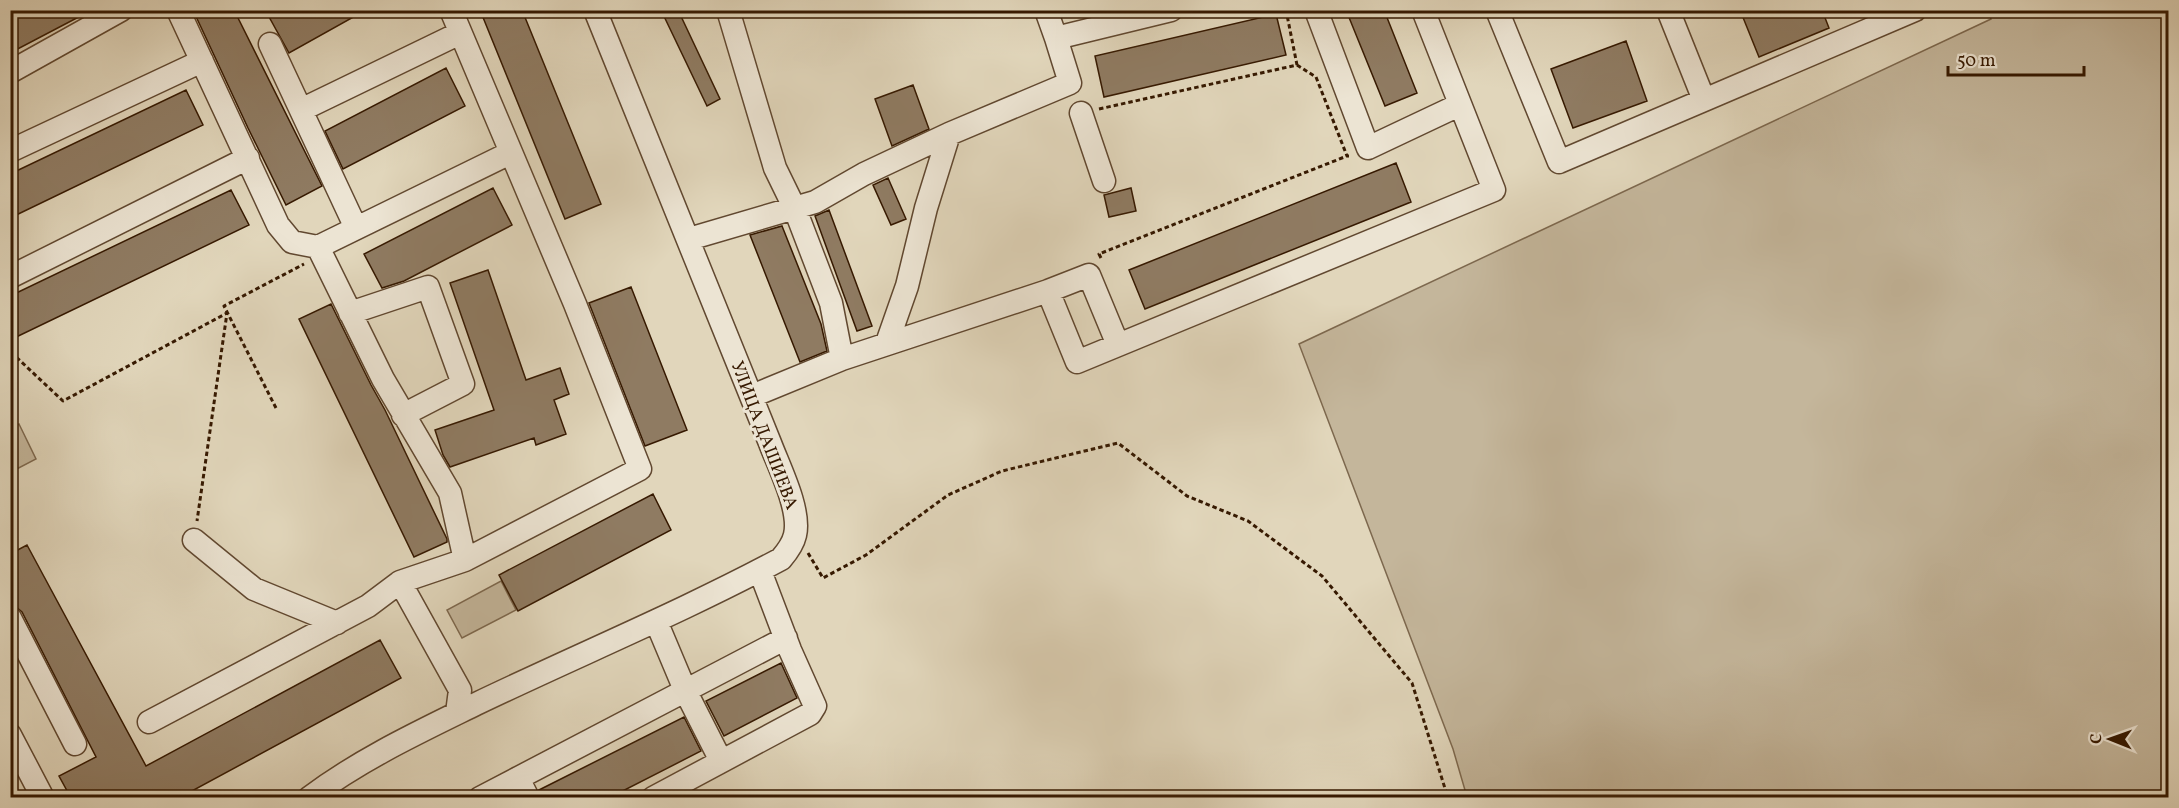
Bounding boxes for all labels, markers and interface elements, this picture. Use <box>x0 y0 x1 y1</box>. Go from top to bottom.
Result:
scale bar <box>1948 39 2084 77</box>
text: 50 m <box>1957 49 1996 74</box>
street label: УЛИЦА ДАШИЕВА <box>724 358 804 514</box>
north arrow <box>2080 709 2140 769</box>
text: С <box>2086 733 2108 744</box>

